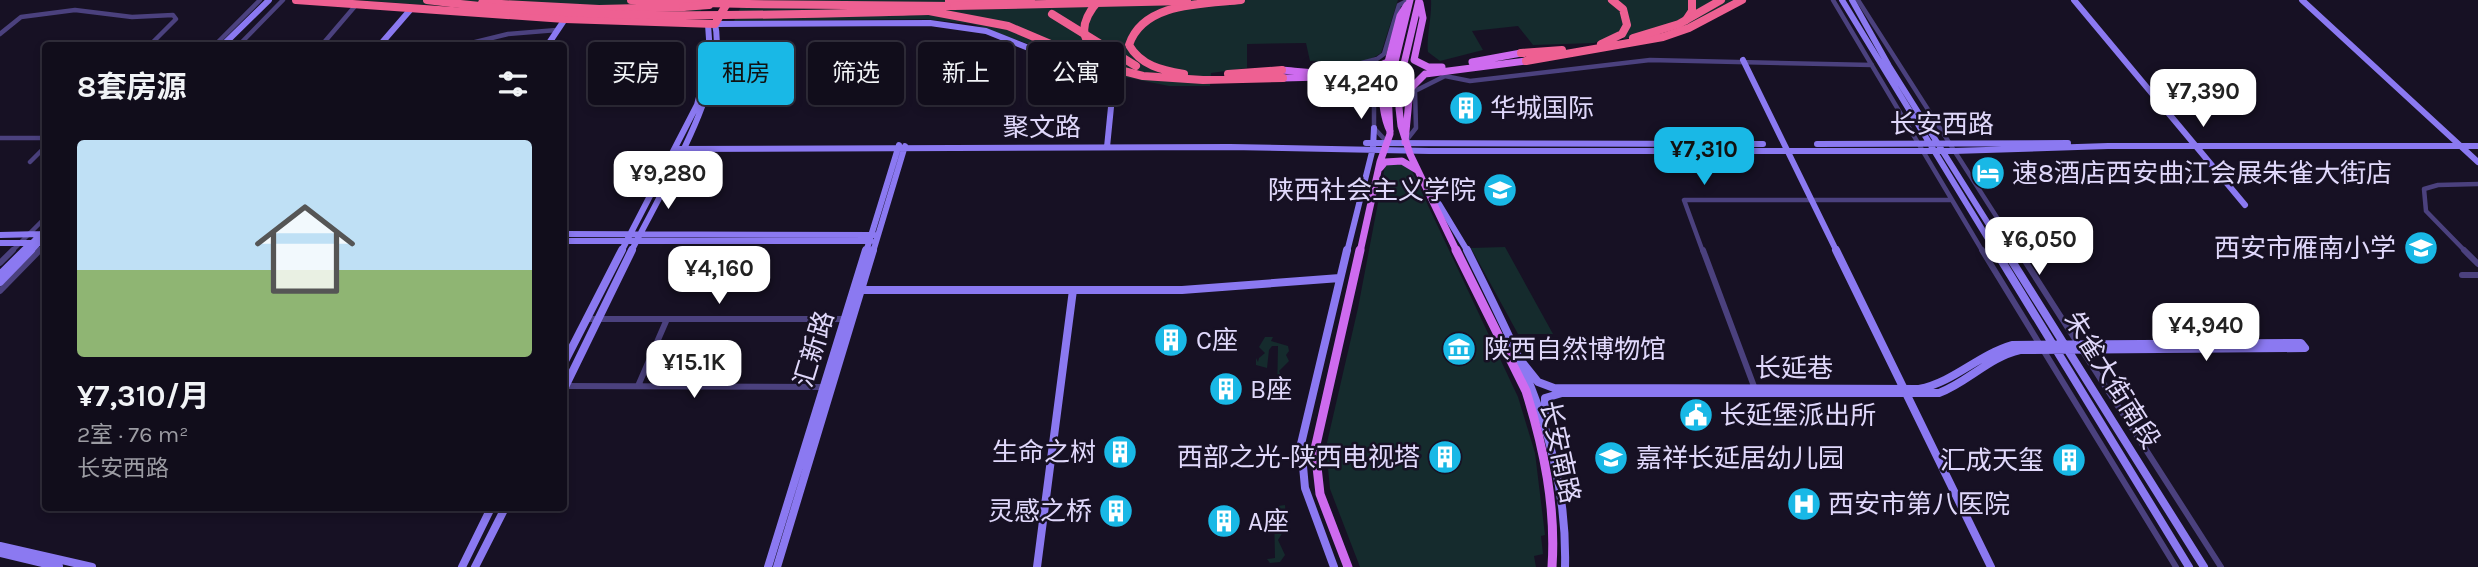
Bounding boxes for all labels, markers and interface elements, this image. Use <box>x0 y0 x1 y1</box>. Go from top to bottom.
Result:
chip: 买房 <box>588 42 684 105</box>
chip: 租房 <box>698 42 794 105</box>
chip: 筛选 <box>808 42 904 105</box>
chip: 新上 <box>918 42 1014 105</box>
chip: 公寓 <box>1028 42 1124 105</box>
pin: ¥4,240 <box>1304 61 1418 121</box>
icon: filters <box>494 65 532 103</box>
text: 8套房源 <box>77 69 186 105</box>
pin: ¥7,390 <box>2146 69 2260 129</box>
text: ¥4,240 <box>1323 70 1399 97</box>
text: ¥7,390 <box>2166 78 2240 105</box>
building icon: 华城国际 <box>1447 89 1485 127</box>
place label: 华城国际 <box>1490 93 1594 124</box>
street label: 长安西路 <box>1890 109 1994 140</box>
street label: 聚文路 <box>1003 112 1081 143</box>
pin: ¥7,310 <box>1647 128 1761 187</box>
text: ¥7,310 <box>1670 136 1738 163</box>
pin: ¥9,280 <box>611 152 725 211</box>
hotel icon: 速8酒店西安曲江会展朱雀大街店 <box>1969 154 2007 192</box>
place label: 速8酒店西安曲江会展朱雀大街店 <box>2012 158 2392 189</box>
text: ¥9,280 <box>630 160 706 187</box>
school or university icon: 陕西社会主义学院 <box>1481 171 1519 209</box>
place label: 陕西社会主义学院 <box>1268 175 1476 206</box>
icon: home <box>242 186 368 312</box>
pin: ¥6,050 <box>1982 218 2096 277</box>
text: ¥6,050 <box>2001 226 2077 253</box>
school or university icon: 西安市雁南小学 <box>2402 229 2440 267</box>
place label: 西安市雁南小学 <box>2214 233 2396 264</box>
pin: ¥4,160 <box>662 246 776 306</box>
text: ¥4,160 <box>684 255 754 282</box>
pin: ¥4,940 <box>2149 304 2263 363</box>
street label: 朱雀大街南段 <box>2058 306 2166 454</box>
street label: 汇新路 <box>788 307 840 391</box>
text: ¥4,940 <box>2168 312 2244 339</box>
building icon: C座 <box>1152 321 1190 359</box>
place label: C座 <box>1196 325 1238 356</box>
museum icon: 陕西自然博物馆 <box>1440 330 1478 368</box>
place label: 陕西自然博物馆 <box>1484 334 1666 365</box>
pin: ¥15.1K <box>637 340 751 400</box>
text: ¥15.1K <box>662 349 726 376</box>
street label: 长延巷 <box>1755 353 1833 384</box>
building icon: B座 <box>1207 370 1245 408</box>
place label: B座 <box>1250 374 1292 405</box>
text: ¥7,310/月 <box>77 378 210 414</box>
public building icon: 长延堡派出所 <box>1677 396 1715 434</box>
street label: 长安南路 <box>1534 398 1586 506</box>
place label: 长延堡派出所 <box>1720 400 1876 431</box>
text: 2室 · 76 m² <box>77 421 189 448</box>
building icon: 生命之树 <box>1101 433 1139 471</box>
place label: 生命之树 <box>992 437 1096 468</box>
building icon: 西部之光-陕西电视塔 <box>1426 438 1464 476</box>
school or university icon: 嘉祥长延居幼儿园 <box>1592 439 1630 477</box>
building icon: 汇成天玺 <box>2050 441 2088 479</box>
place label: 西部之光-陕西电视塔 <box>1177 442 1420 473</box>
place label: 嘉祥长延居幼儿园 <box>1636 443 1844 474</box>
place label: 汇成天玺 <box>1940 445 2044 476</box>
text: 长安西路 <box>77 455 169 482</box>
hospital icon: 西安市第八医院 <box>1785 485 1823 523</box>
place label: 西安市第八医院 <box>1828 489 2010 520</box>
building icon: 灵感之桥 <box>1097 492 1135 530</box>
place label: 灵感之桥 <box>988 496 1092 527</box>
building icon: A座 <box>1205 502 1243 540</box>
place label: A座 <box>1248 506 1289 537</box>

